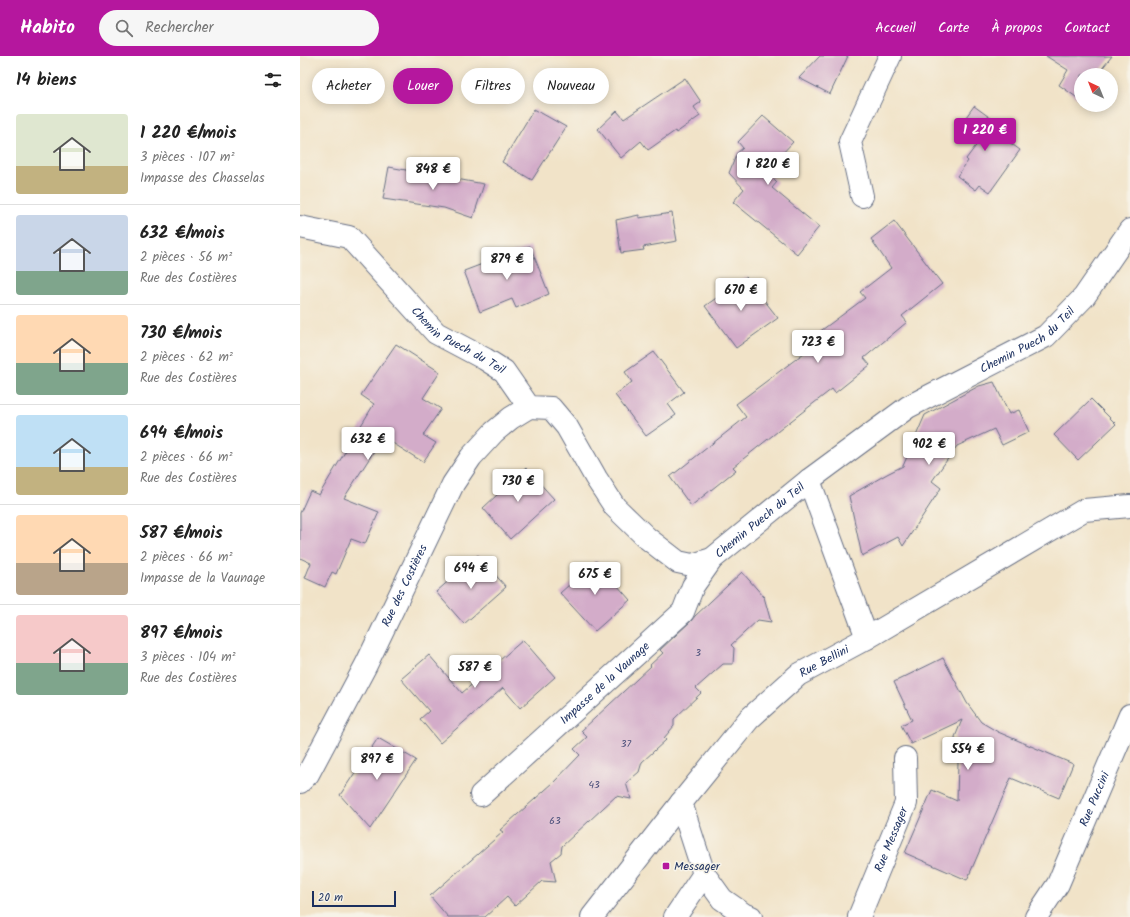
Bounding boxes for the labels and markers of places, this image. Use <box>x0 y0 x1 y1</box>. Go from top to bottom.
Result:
pin: 1 220 € <box>948 118 1022 152</box>
pin: 1 820 € <box>731 152 805 186</box>
pin: 848 € <box>405 157 461 191</box>
pin: 879 € <box>479 247 535 281</box>
pin: 670 € <box>713 278 769 312</box>
pin: 723 € <box>790 330 846 364</box>
pin: 632 € <box>340 427 396 461</box>
pin: 902 € <box>901 432 957 466</box>
pin: 730 € <box>490 469 546 503</box>
pin: 694 € <box>443 556 499 590</box>
pin: 675 € <box>567 562 623 596</box>
pin: 587 € <box>447 655 503 689</box>
pin: 554 € <box>940 737 996 771</box>
pin: 897 € <box>349 747 405 781</box>
place label: Messager <box>674 857 721 876</box>
marker: Messager <box>661 861 671 871</box>

